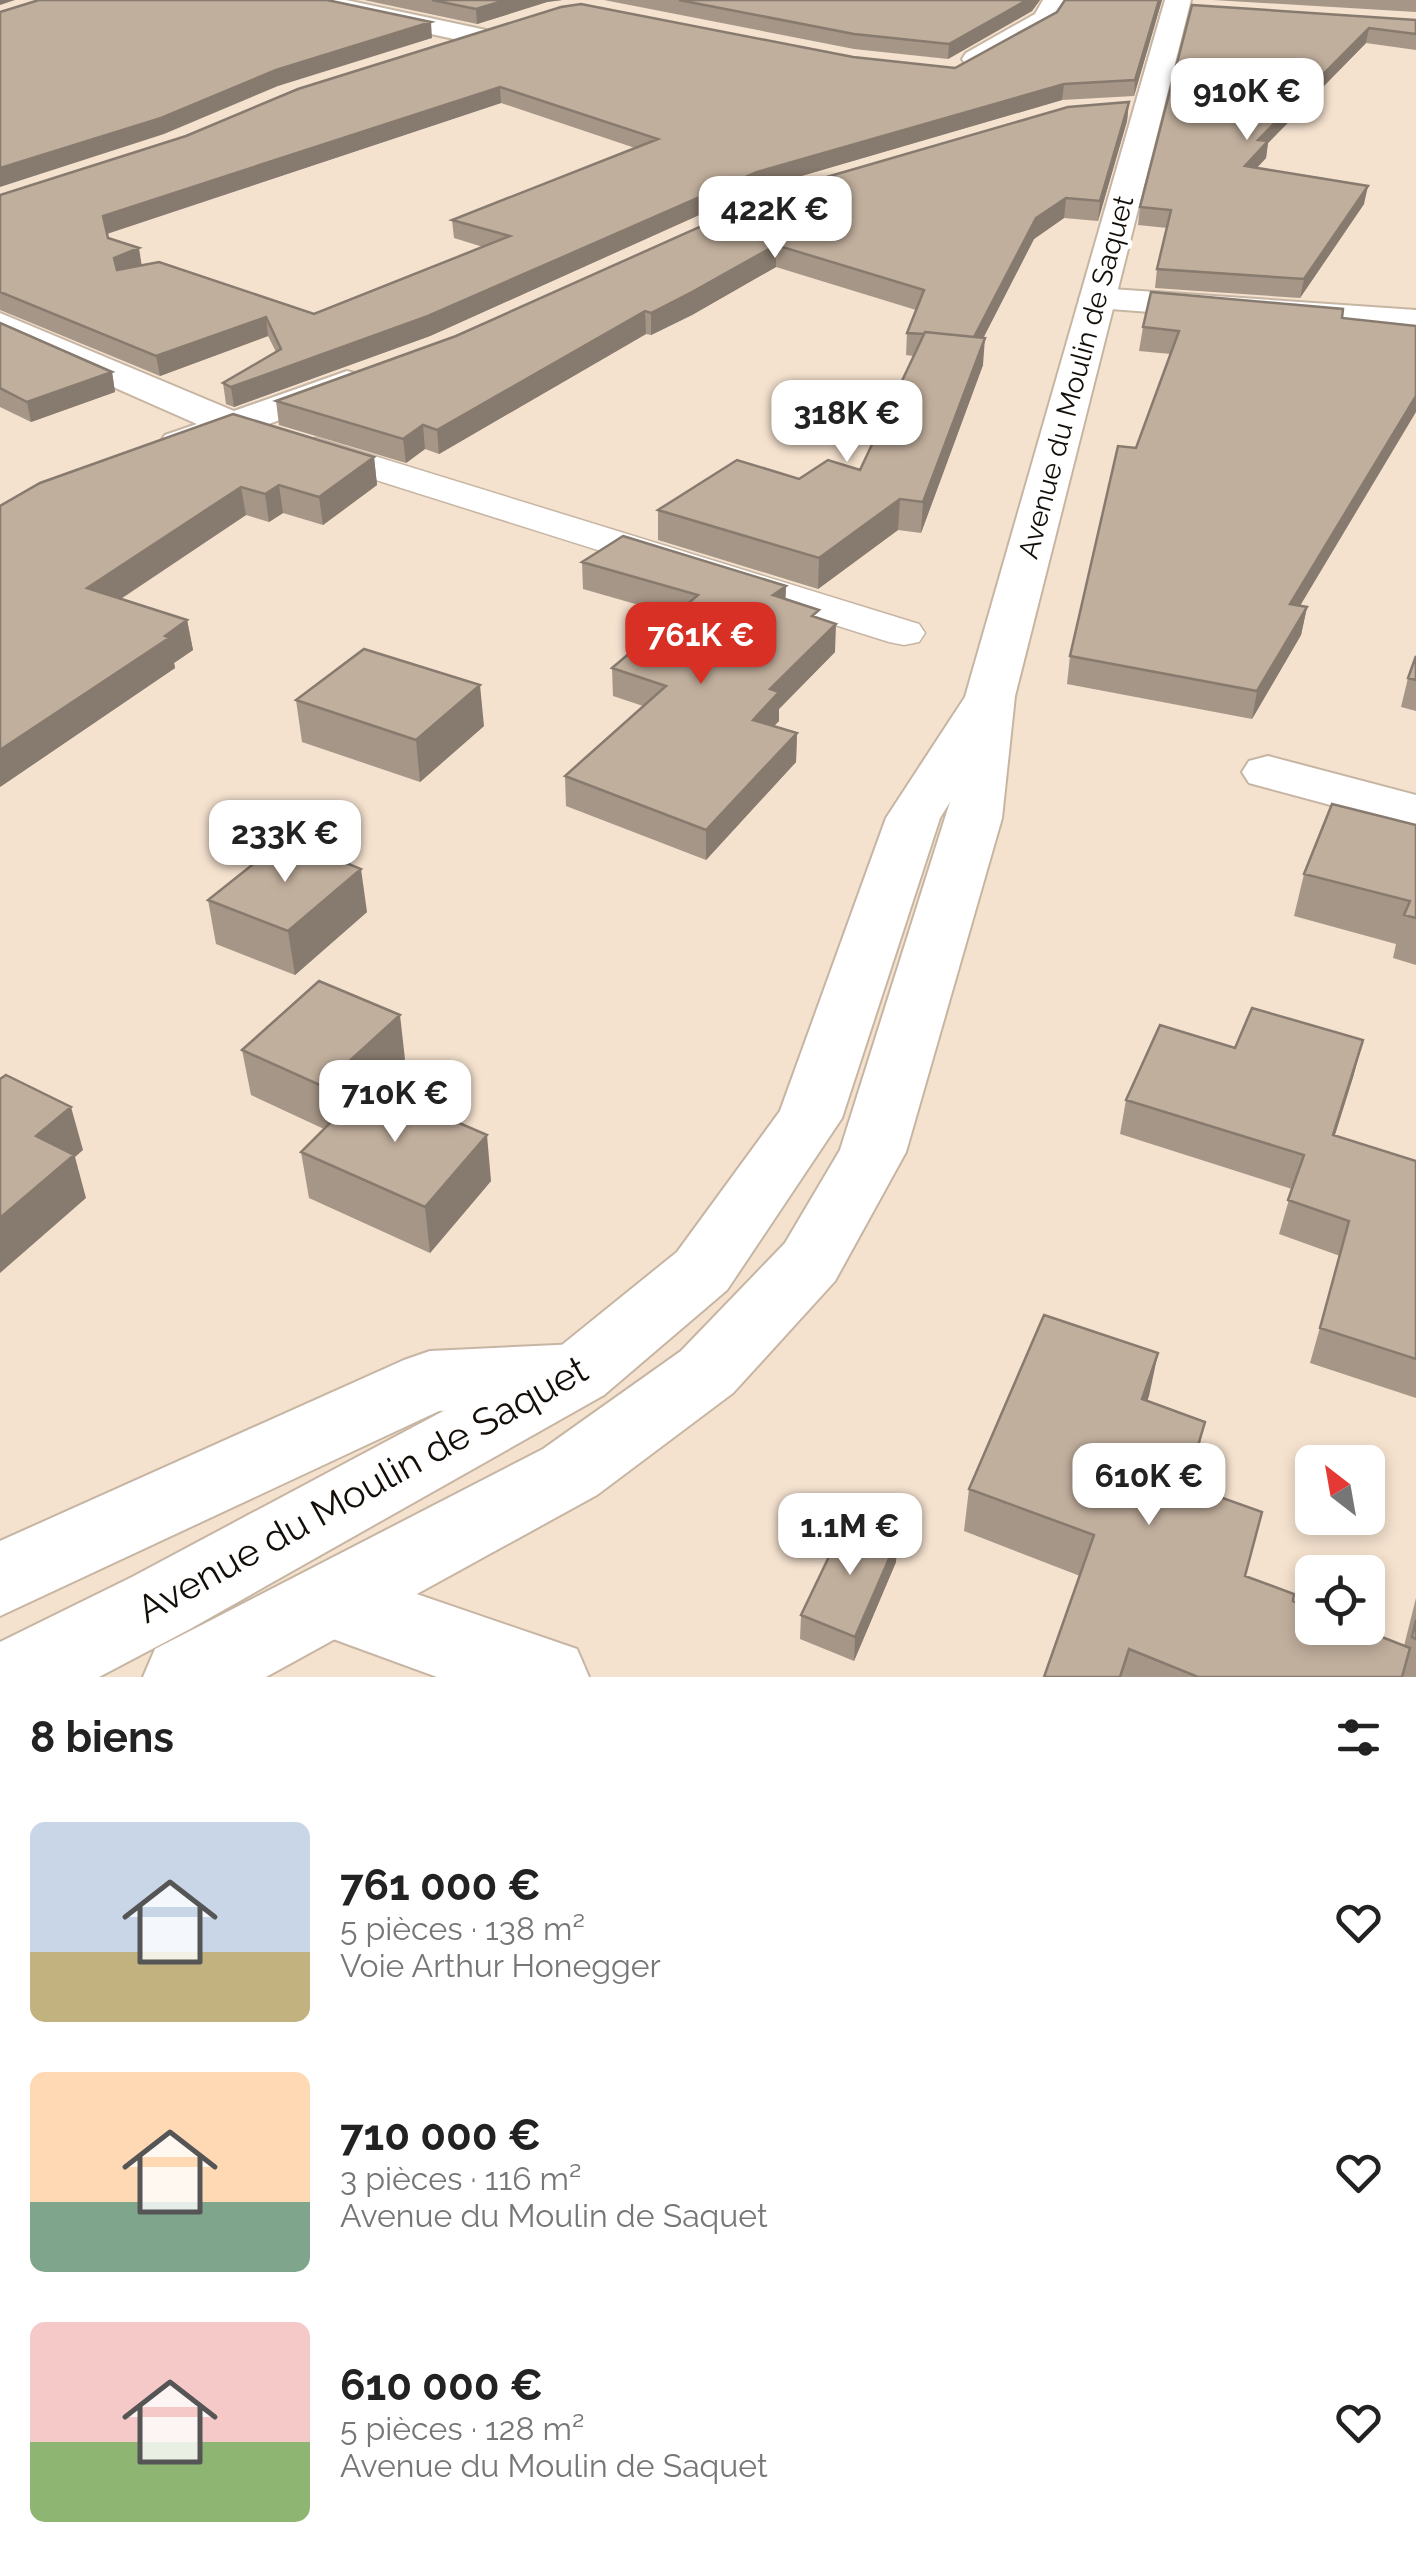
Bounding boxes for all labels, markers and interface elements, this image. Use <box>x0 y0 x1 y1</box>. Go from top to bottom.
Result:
pin: 910K € <box>1166 58 1328 143</box>
text: 910K € <box>1193 72 1301 109</box>
pin: 422K € <box>694 176 856 261</box>
text: 422K € <box>721 190 829 227</box>
street label: Avenue du Moulin de Saquet <box>1012 191 1141 562</box>
pin: 318K € <box>766 380 928 465</box>
text: 318K € <box>793 394 901 431</box>
pin: 761K € <box>620 602 782 687</box>
text: 761K € <box>647 616 755 653</box>
pin: 233K € <box>204 800 366 885</box>
text: 233K € <box>231 814 339 851</box>
pin: 710K € <box>314 1060 476 1145</box>
text: 710K € <box>341 1074 449 1111</box>
street label: Avenue du Moulin de Saquet <box>129 1346 595 1632</box>
pin: 610K € <box>1068 1443 1230 1528</box>
north arrow <box>1295 1445 1385 1535</box>
map controls <box>1295 1445 1385 1645</box>
text: 610K € <box>1094 1457 1204 1494</box>
pin: 1.1M € <box>769 1493 931 1578</box>
text: 1.1M € <box>800 1507 900 1544</box>
button: locate <box>1295 1555 1385 1645</box>
icon: filters <box>1331 1710 1386 1765</box>
text: 8 biens <box>30 1713 174 1762</box>
text: 761 000 € <box>340 1861 541 1910</box>
icon: home <box>110 1862 230 1982</box>
icon: heart <box>1331 1895 1386 1950</box>
text: 5 pièces · 138 m² <box>340 1910 585 1947</box>
text: Voie Arthur Honegger <box>340 1947 661 1984</box>
text: 710 000 € <box>340 2111 541 2160</box>
icon: home <box>110 2112 230 2232</box>
icon: heart <box>1331 2145 1386 2200</box>
text: 3 pièces · 116 m² <box>340 2160 581 2197</box>
text: Avenue du Moulin de Saquet <box>340 2197 768 2234</box>
text: 610 000 € <box>340 2361 543 2410</box>
icon: home <box>110 2362 230 2482</box>
icon: heart <box>1331 2395 1386 2450</box>
text: 5 pièces · 128 m² <box>340 2410 584 2447</box>
text: Avenue du Moulin de Saquet <box>340 2447 768 2484</box>

